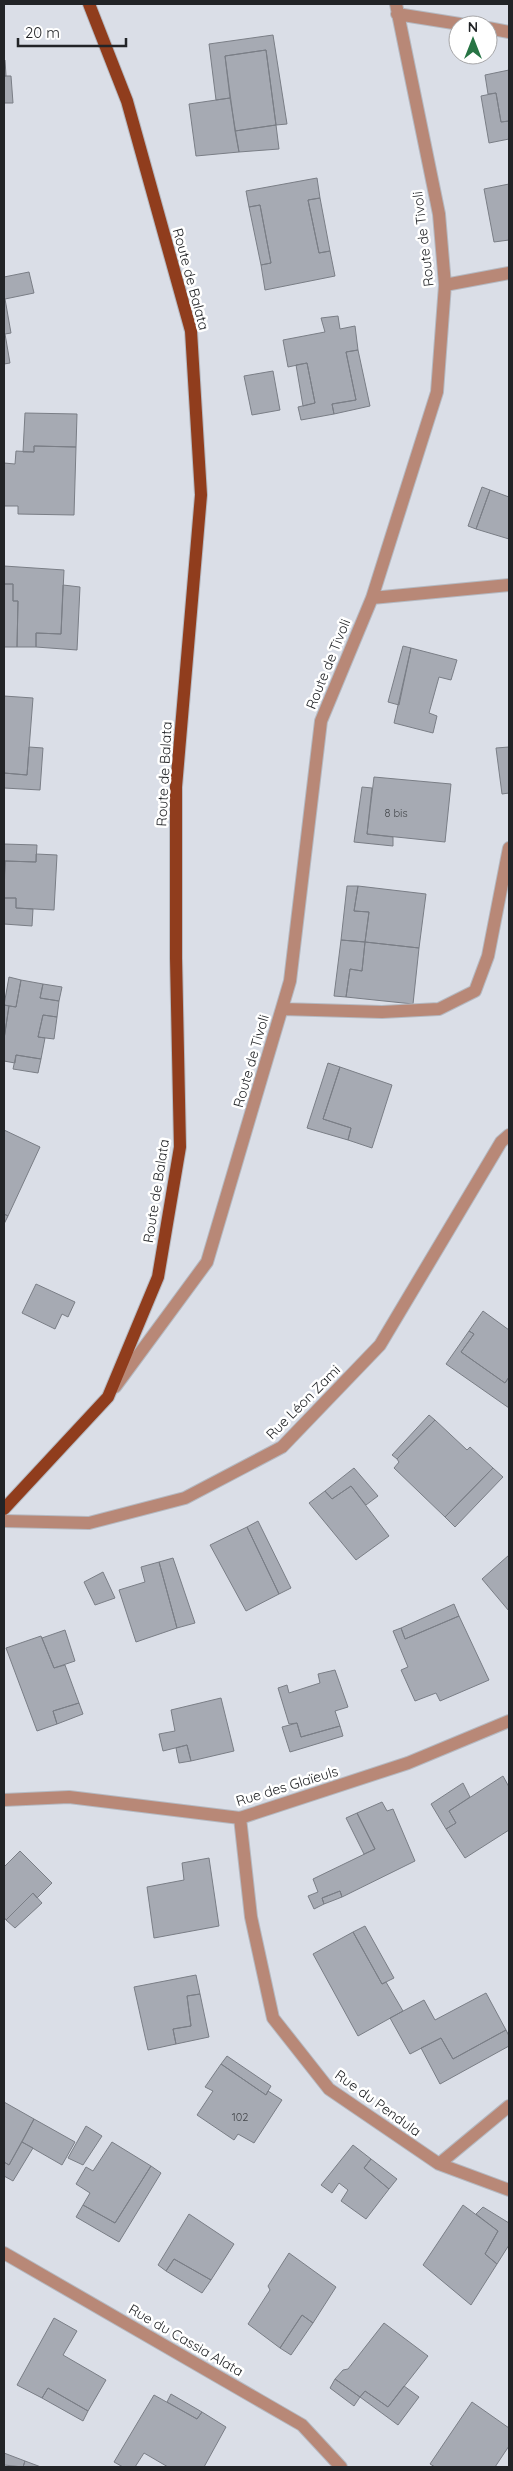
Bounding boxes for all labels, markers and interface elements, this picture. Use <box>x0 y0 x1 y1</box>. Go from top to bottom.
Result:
scale bar <box>18 15 125 47</box>
north arrow <box>448 15 498 65</box>
text: N <box>468 18 478 36</box>
text: 20 m <box>25 23 60 42</box>
street label: Route de Tivoli <box>408 190 438 288</box>
street label: Route de Balata <box>169 226 213 332</box>
street label: Route de Tivoli <box>302 616 354 712</box>
street label: Route de Balata <box>152 721 176 827</box>
house number: 8 bis <box>384 806 408 820</box>
street label: Route de Tivoli <box>229 1012 273 1110</box>
street label: Route de Balata <box>139 1138 173 1244</box>
street label: Rue Léon Zami <box>262 1361 344 1443</box>
street label: Rue des Glaïeuls <box>234 1762 340 1810</box>
street label: Rue du Pendula <box>331 2066 425 2140</box>
house number: 102 <box>232 2110 248 2124</box>
street label: Rue du Cassia Alata <box>125 2300 247 2380</box>

